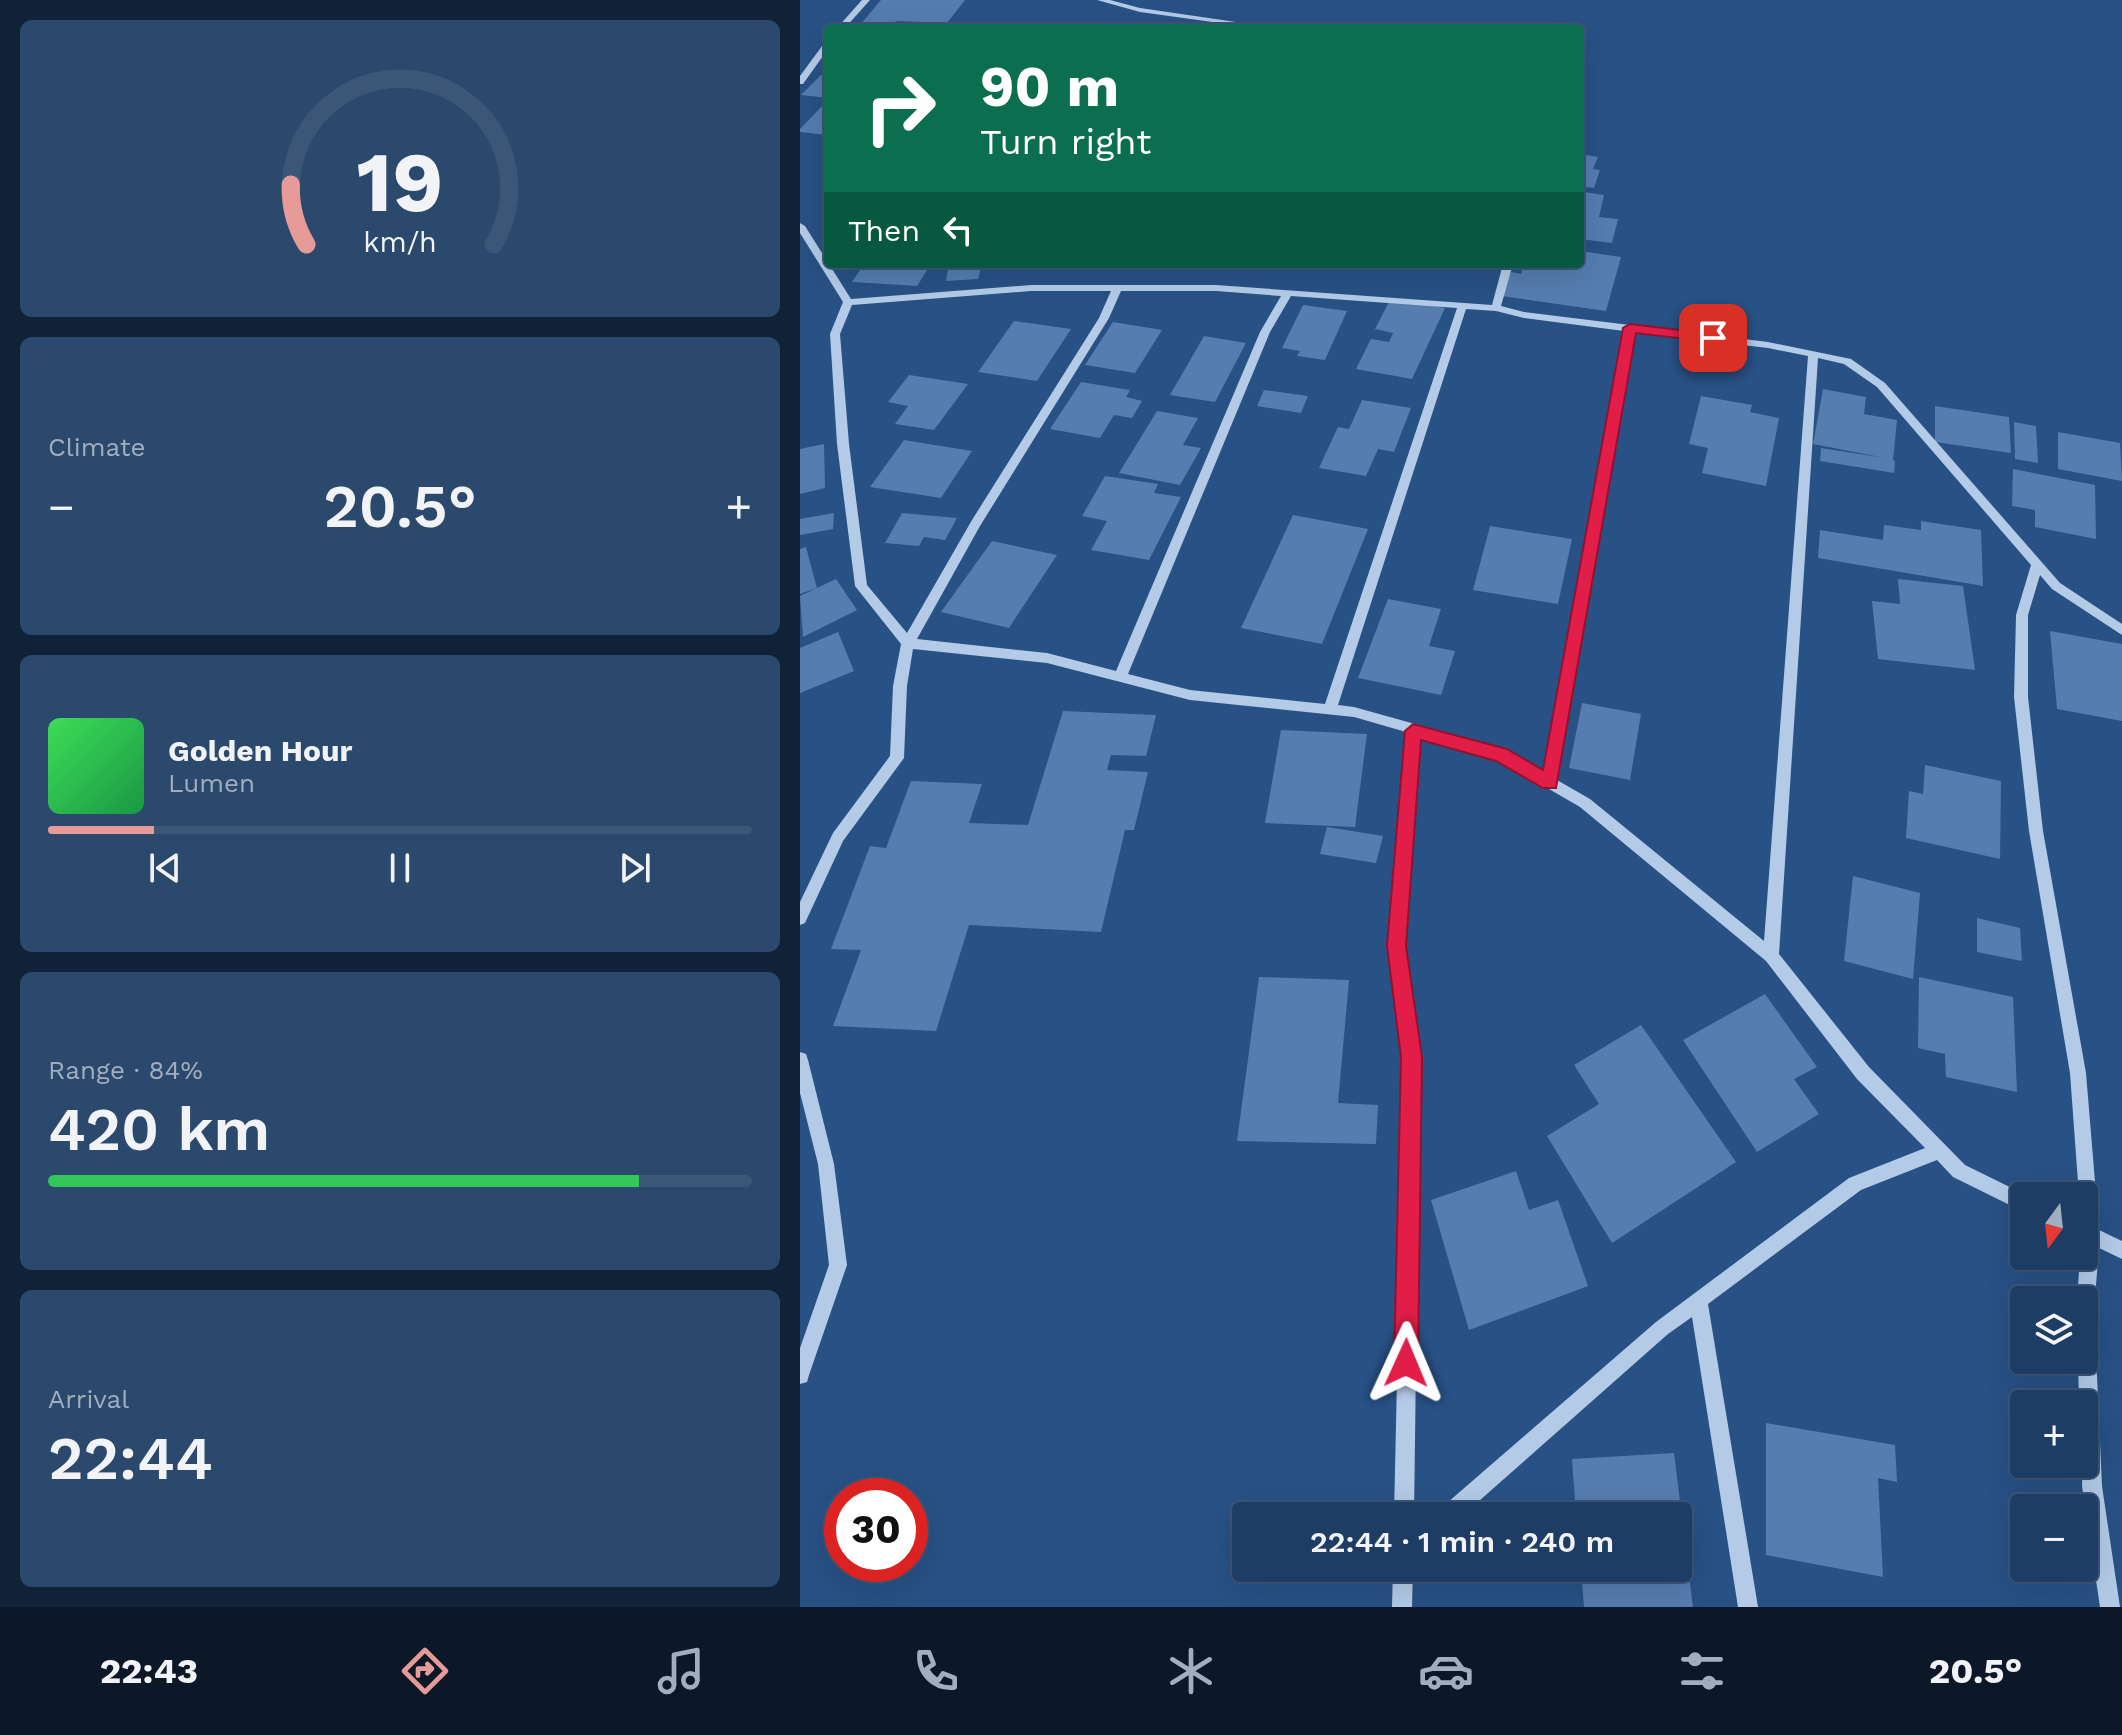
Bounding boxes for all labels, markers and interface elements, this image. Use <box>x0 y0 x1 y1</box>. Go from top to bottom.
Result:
text: 90 m <box>980 54 1119 120</box>
icon: right <box>848 56 952 160</box>
text: Turn right <box>980 121 1151 163</box>
text: 19 <box>356 133 444 230</box>
icon: left <box>936 208 980 252</box>
text: Then <box>848 213 920 248</box>
text: km/h <box>363 225 437 259</box>
pin <box>1679 304 1747 372</box>
icon: arrive <box>1691 316 1735 360</box>
text: Climate <box>48 432 146 462</box>
text: 20.5° <box>323 471 477 542</box>
text: − <box>48 481 75 533</box>
text: + <box>725 481 752 533</box>
text: Golden Hour <box>168 733 352 768</box>
text: Lumen <box>168 768 255 798</box>
icon: previous <box>143 846 187 890</box>
icon: pause <box>378 846 422 890</box>
icon: next <box>613 846 657 890</box>
text: Range · 84% <box>48 1055 203 1085</box>
text: 420 km <box>48 1094 270 1165</box>
north arrow <box>2010 1182 2098 1270</box>
map controls <box>2010 1182 2098 1582</box>
button: layers <box>2010 1286 2098 1374</box>
position arrow <box>1364 1321 1448 1405</box>
text: Arrival <box>48 1384 129 1414</box>
button: + <box>2010 1390 2098 1478</box>
text: 22:44 <box>48 1423 213 1494</box>
speed limit sign: 30 <box>824 1478 928 1582</box>
button: − <box>2010 1494 2098 1582</box>
text: 22:44 · 1 min · 240 m <box>1310 1524 1614 1559</box>
icon: directions <box>397 1643 453 1699</box>
icon: music <box>653 1643 709 1699</box>
icon: phone <box>908 1643 964 1699</box>
icon: climate <box>1163 1643 1219 1699</box>
icon: car <box>1418 1643 1474 1699</box>
icon: filters <box>1674 1643 1730 1699</box>
text: 22:43 <box>100 1650 198 1692</box>
text: 20.5° <box>1929 1650 2022 1692</box>

